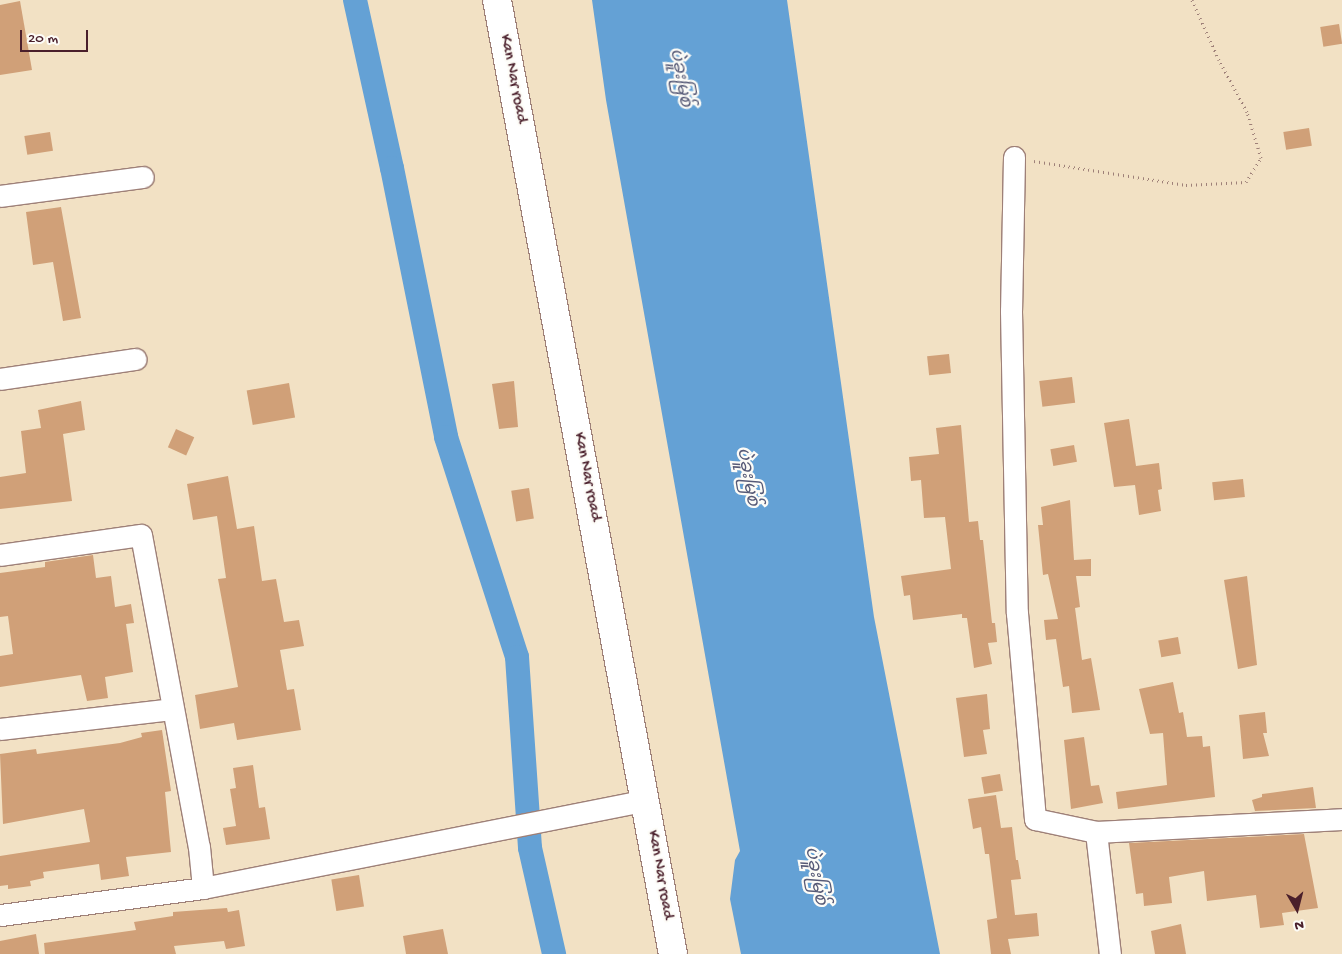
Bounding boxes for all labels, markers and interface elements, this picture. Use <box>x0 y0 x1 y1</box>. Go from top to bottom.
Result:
scale bar <box>22 20 90 52</box>
text: 20 m <box>28 30 58 48</box>
street label: Kan Nar road <box>494 33 530 125</box>
water label: ပဲခူးမြစ် <box>663 47 695 109</box>
street label: Kan Nar road <box>568 431 604 523</box>
water label: ပဲခူးမြစ် <box>730 446 762 508</box>
street label: Kan Nar road <box>642 829 676 921</box>
water label: ပဲခူးမြစ် <box>798 845 830 907</box>
north arrow <box>1272 884 1322 934</box>
text: N <box>1293 915 1305 933</box>

